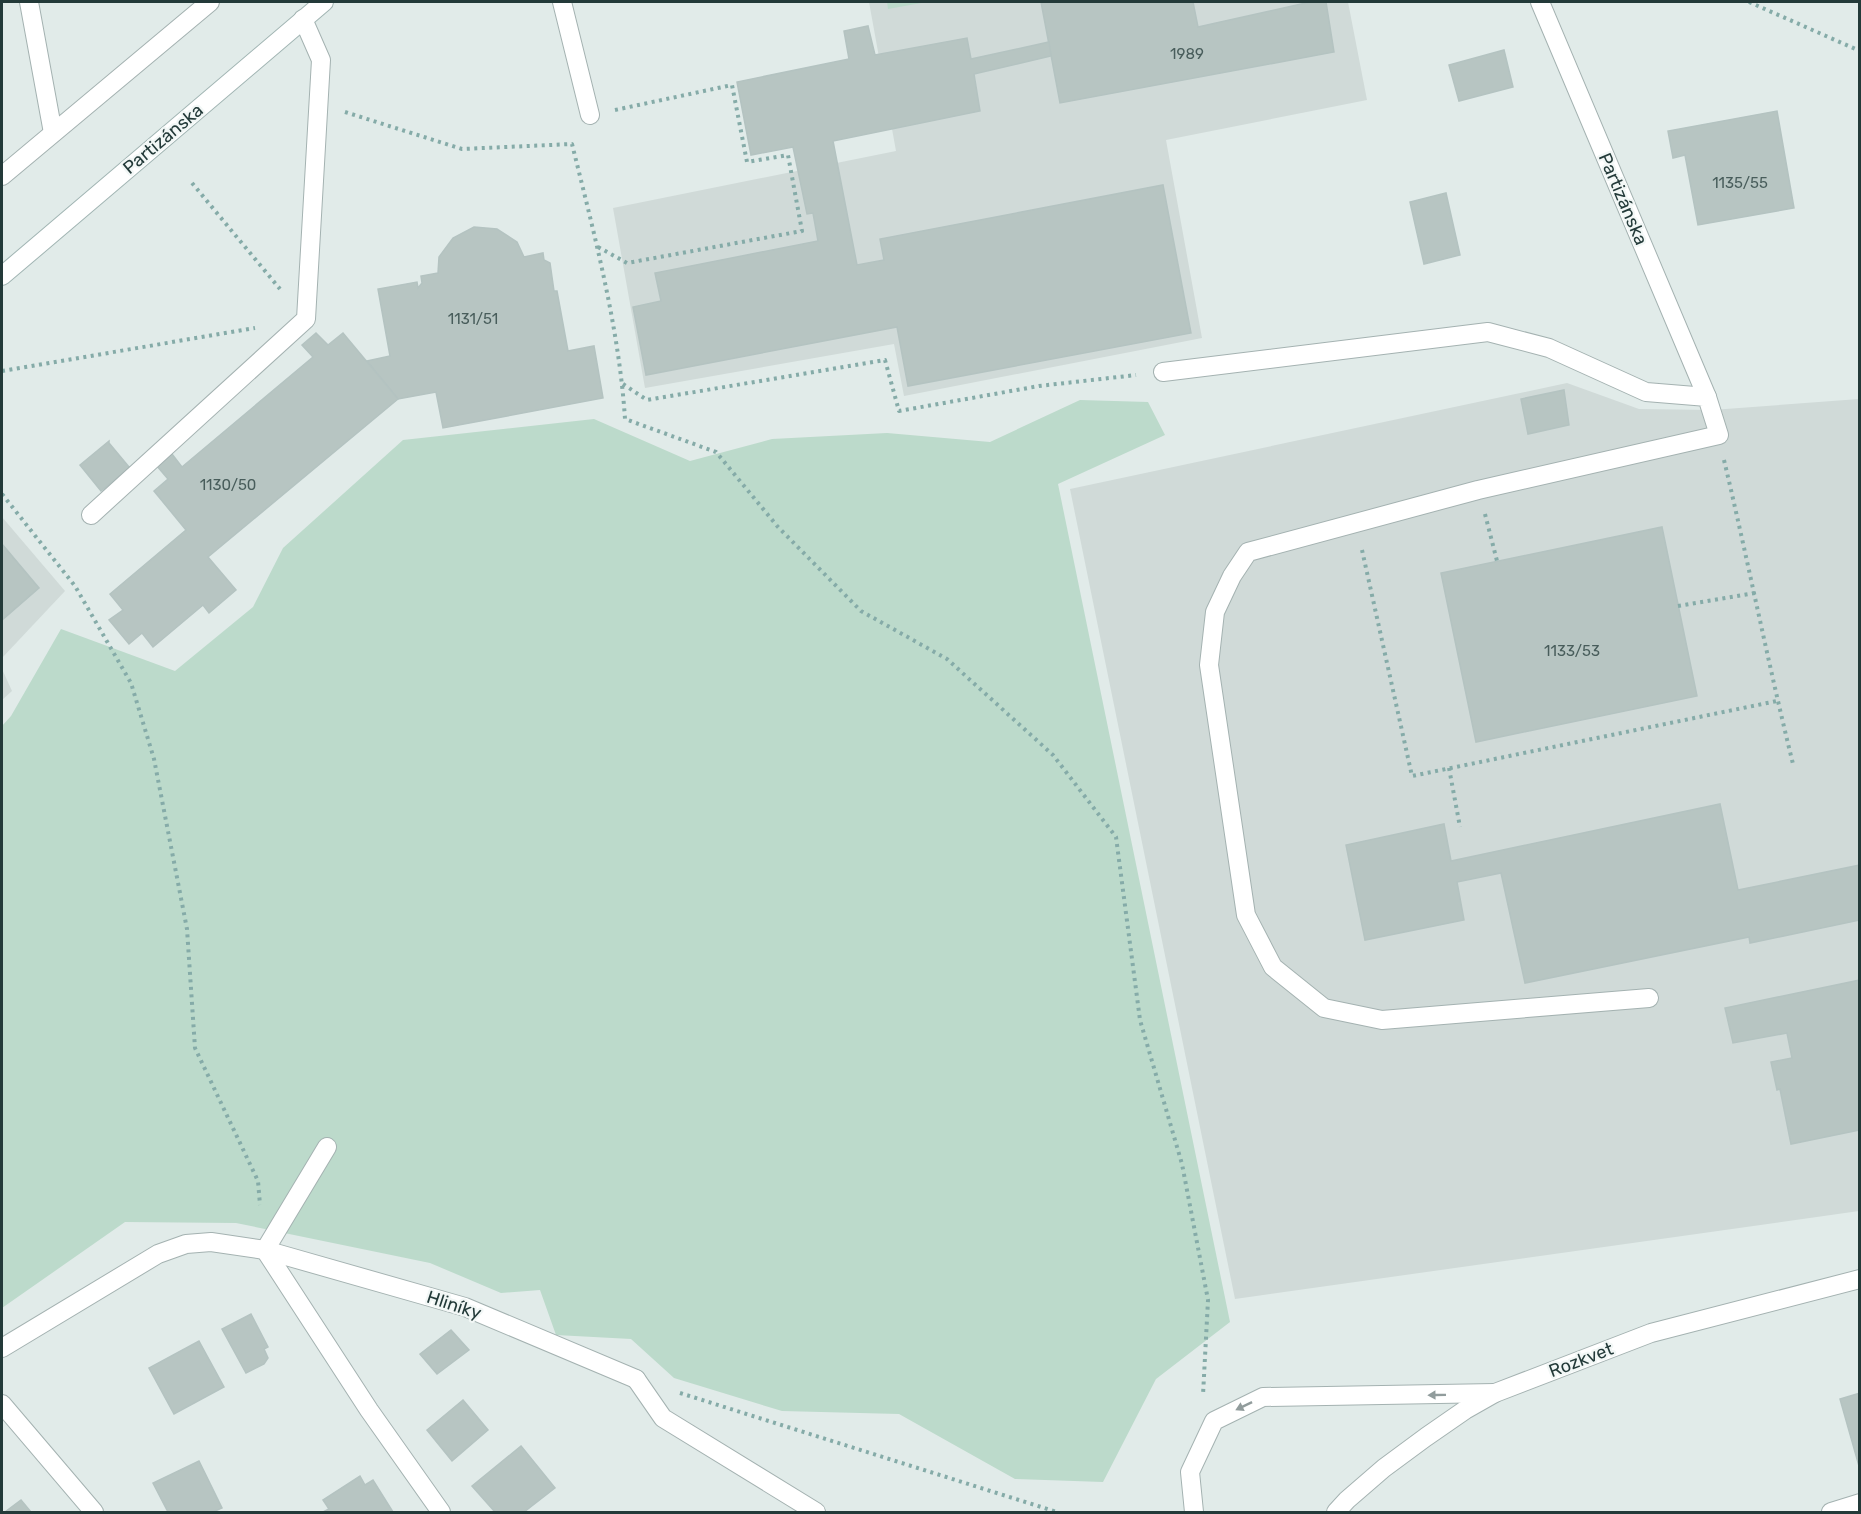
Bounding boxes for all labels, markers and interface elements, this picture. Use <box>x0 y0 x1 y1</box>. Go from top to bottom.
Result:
house number: 1989 <box>1170 45 1204 63</box>
street label: Partizánska <box>118 99 208 179</box>
street label: Partizánska <box>1594 150 1652 248</box>
house number: 1135/55 <box>1712 174 1768 192</box>
house number: 1131/51 <box>448 310 498 328</box>
house number: 1130/50 <box>200 476 256 494</box>
house number: 1133/53 <box>1544 642 1600 660</box>
street label: Hliníky <box>424 1286 484 1324</box>
street label: Rozkvet <box>1546 1338 1616 1382</box>
one-way arrow <box>1427 1390 1446 1399</box>
one-way arrow <box>1235 1401 1252 1411</box>

